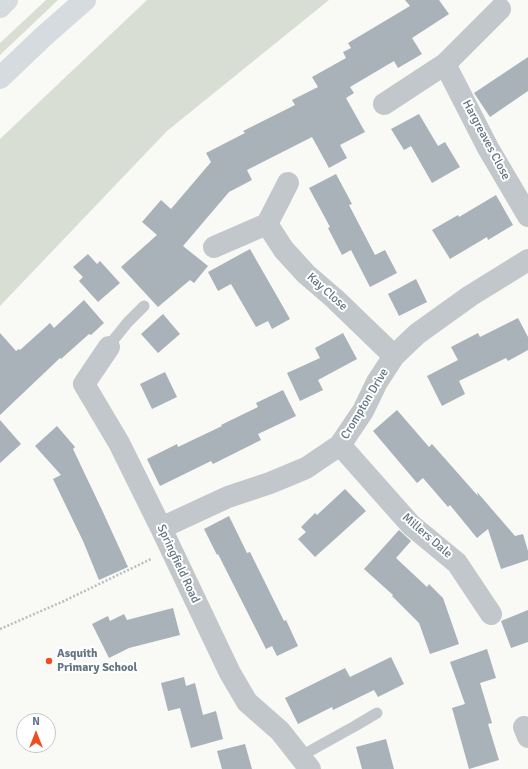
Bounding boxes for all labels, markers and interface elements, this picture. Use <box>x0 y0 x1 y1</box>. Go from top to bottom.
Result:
street label: Hargreaves Close <box>459 98 513 182</box>
street label: Kay Close <box>304 270 350 314</box>
street label: Crompton Drive <box>338 366 392 442</box>
street label: Millers Dale <box>399 510 455 562</box>
street label: Springfield Road <box>154 522 202 606</box>
place label: Asquith Primary School <box>57 647 137 675</box>
marker: Asquith Primary School <box>44 656 54 666</box>
north arrow <box>16 713 56 753</box>
text: N <box>32 715 40 728</box>

